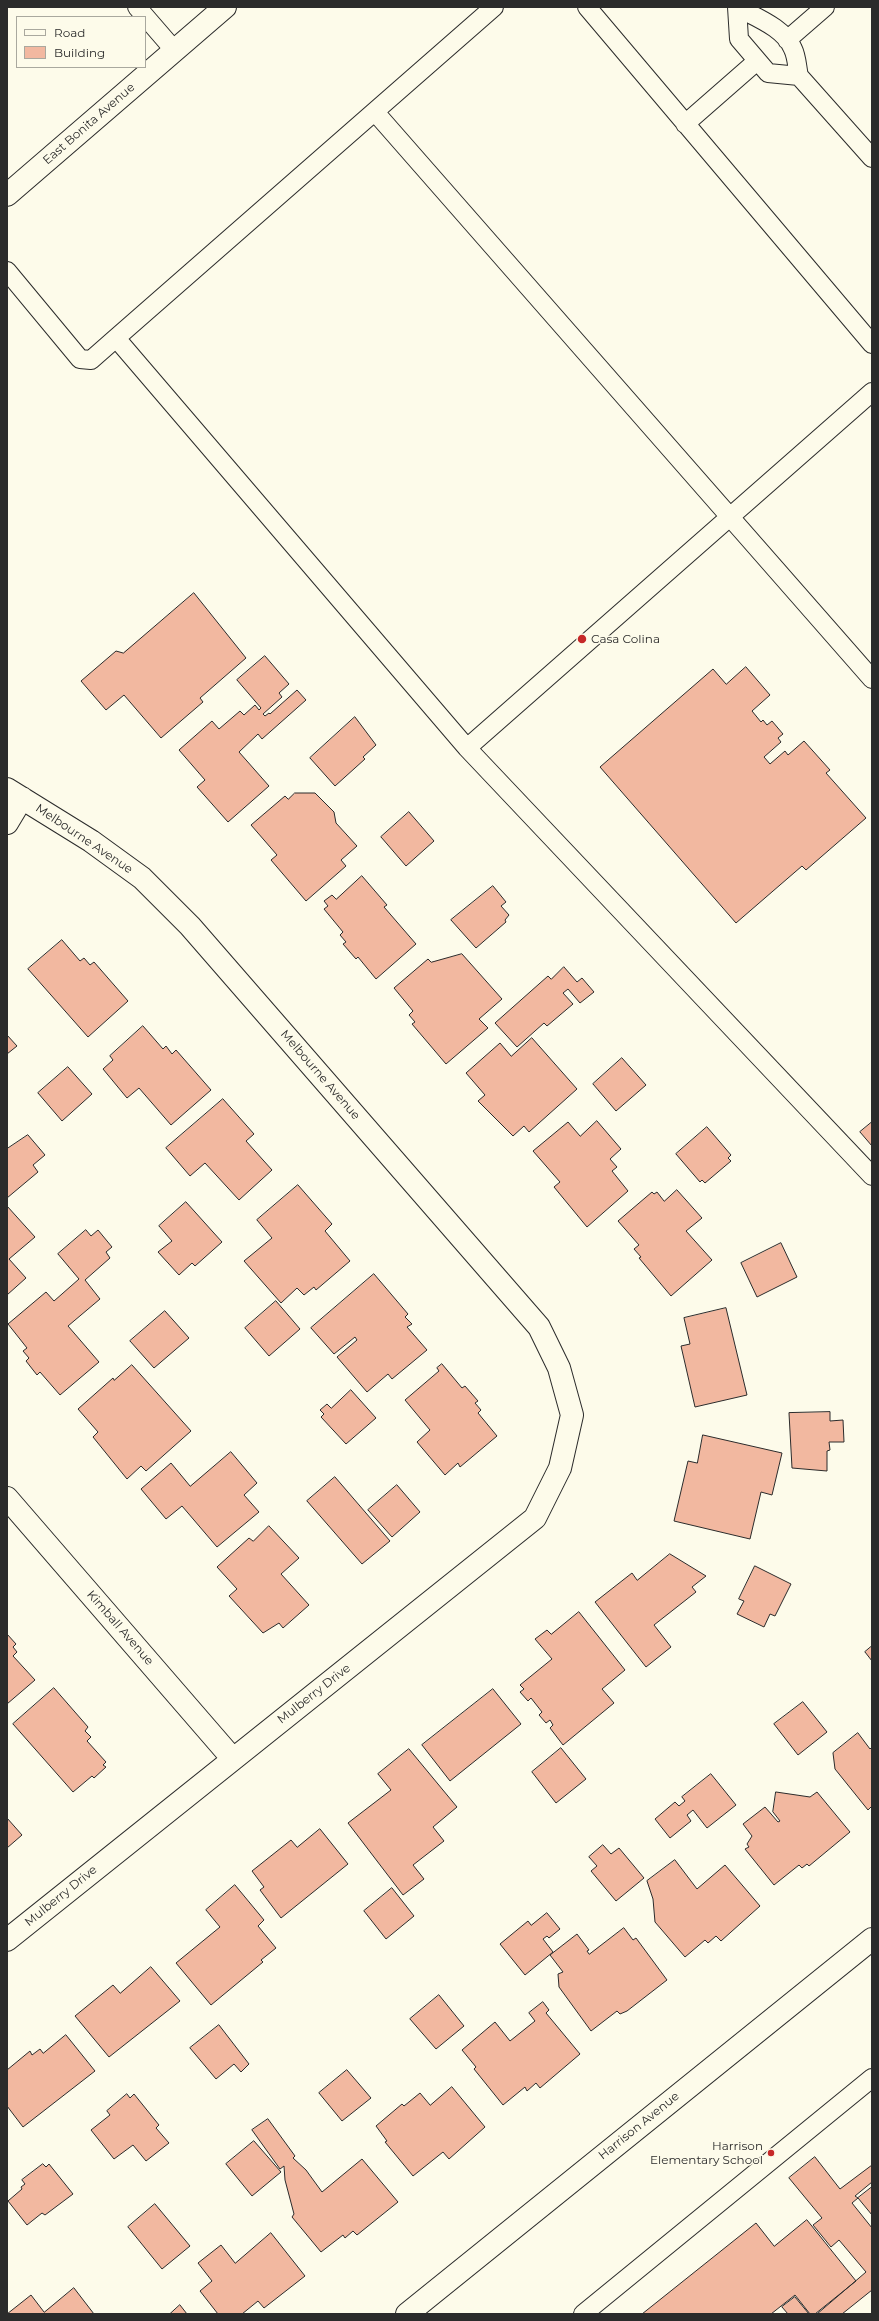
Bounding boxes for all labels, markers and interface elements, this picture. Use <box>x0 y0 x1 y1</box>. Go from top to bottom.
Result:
legend <box>16 16 146 68</box>
text: Road <box>54 25 85 40</box>
text: Building <box>54 45 105 60</box>
street label: East Bonita Avenue <box>40 80 138 168</box>
place label: Casa Colina <box>591 632 660 646</box>
marker: Casa Colina <box>576 633 588 645</box>
street label: Melbourne Avenue <box>33 801 135 877</box>
street label: Melbourne Avenue <box>277 1027 363 1123</box>
street label: Kimball Avenue <box>84 1588 156 1668</box>
street label: Mulberry Drive <box>275 1661 353 1727</box>
street label: Mulberry Drive <box>22 1863 100 1929</box>
street label: Harrison Avenue <box>596 2089 682 2163</box>
place label: Harrison Elementary School <box>650 2139 763 2167</box>
marker: Harrison Elementary School <box>766 2148 776 2158</box>

